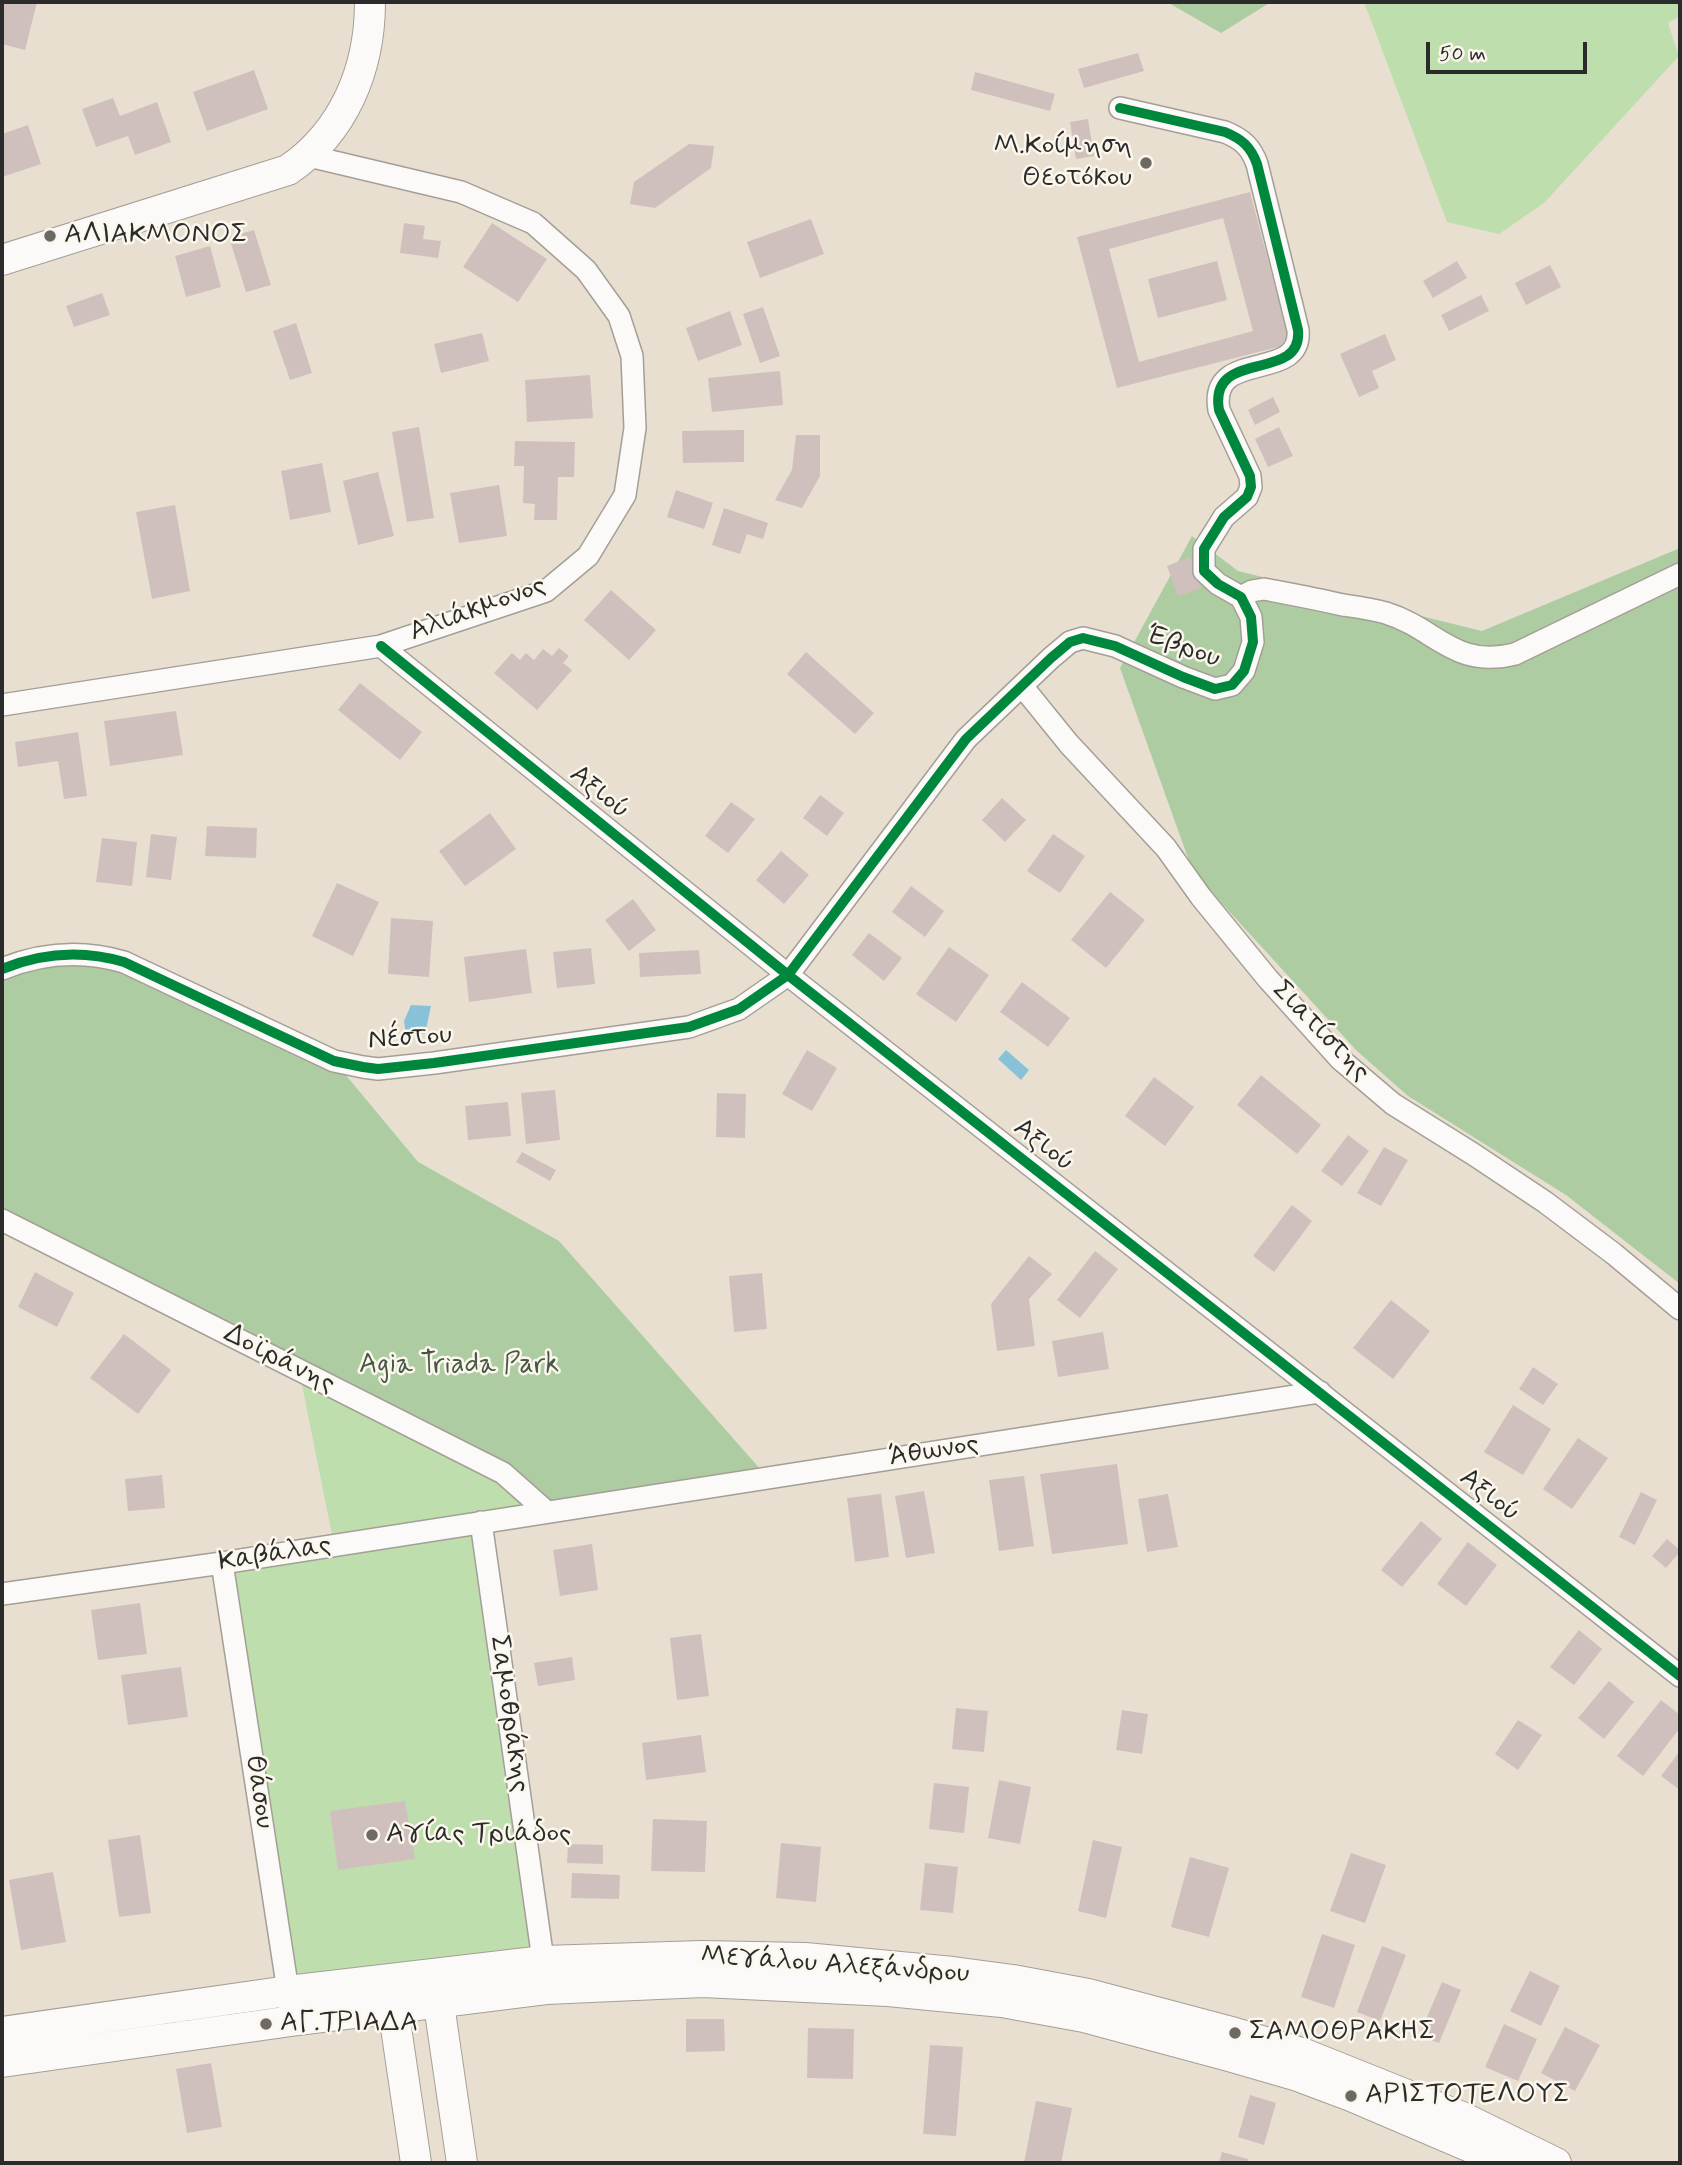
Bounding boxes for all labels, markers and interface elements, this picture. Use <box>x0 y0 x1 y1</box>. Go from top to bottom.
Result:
scale bar <box>1430 28 1591 72</box>
text: 50 m <box>1439 40 1486 68</box>
place label: Μ.Κοίμηση Θεοτόκου <box>994 130 1132 196</box>
marker: Μ.Κοίμηση Θεοτόκου <box>1138 155 1154 171</box>
place label: ΑΛΙΑΚΜΟΝΟΣ <box>64 219 247 253</box>
marker: ΑΛΙΑΚΜΟΝΟΣ <box>42 228 58 244</box>
street label: Αλιάκμονος <box>405 570 551 650</box>
street label: Έβρου <box>1142 619 1224 677</box>
street label: Αξιού <box>562 759 636 827</box>
street label: Σιατίστης <box>1264 975 1376 1089</box>
street label: Νέστου <box>367 1019 453 1059</box>
street label: Αξιού <box>1006 1112 1080 1180</box>
street label: Δοϊράνης <box>218 1318 340 1402</box>
park label: Agia Triada Park <box>359 1349 559 1383</box>
street label: Άθωνος <box>887 1428 981 1476</box>
street label: Αξιού <box>1452 1462 1526 1530</box>
street label: Καβάλας <box>216 1530 334 1580</box>
street label: Σαμοθράκης <box>480 1633 536 1795</box>
street label: Θάσου <box>236 1753 280 1831</box>
place label: Αγίας Τριάδος <box>386 1818 571 1852</box>
marker: Αγίας Τριάδος <box>364 1827 380 1843</box>
street label: Μεγάλου Αλεξάνδρου <box>700 1940 970 1992</box>
place label: ΑΓ.ΤΡΙΑΔΑ <box>280 2007 418 2041</box>
marker: ΑΓ.ΤΡΙΑΔΑ <box>258 2016 274 2032</box>
place label: ΣΑΜΟΘΡΑΚΗΣ <box>1249 2016 1435 2050</box>
marker: ΣΑΜΟΘΡΑΚΗΣ <box>1227 2025 1243 2041</box>
place label: ΑΡΙΣΤΟΤΕΛΟΥΣ <box>1365 2079 1570 2113</box>
marker: ΑΡΙΣΤΟΤΕΛΟΥΣ <box>1343 2088 1359 2104</box>

